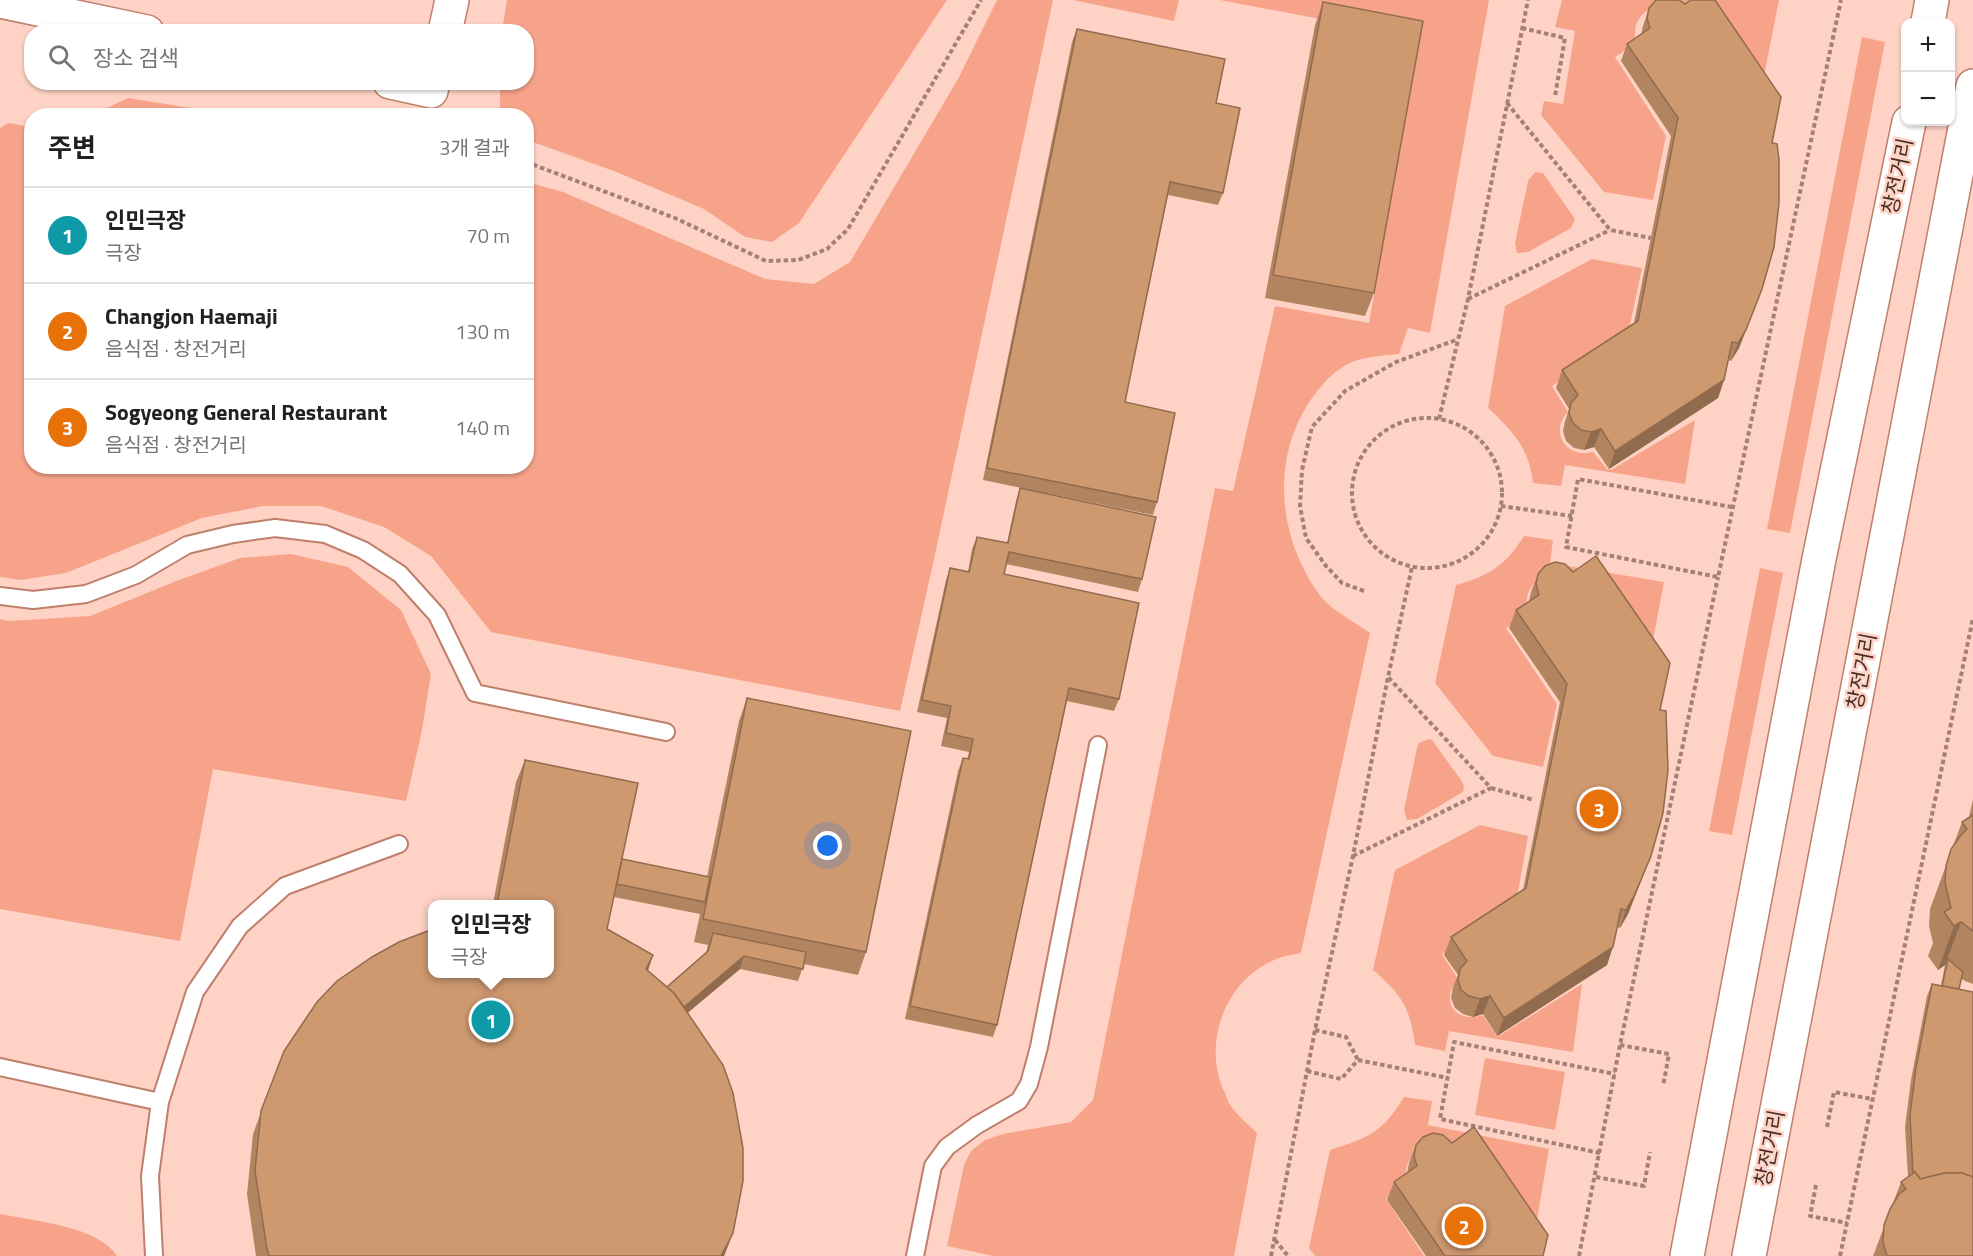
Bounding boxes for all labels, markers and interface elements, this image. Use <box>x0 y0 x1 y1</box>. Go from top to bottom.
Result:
map controls <box>1901 18 1955 126</box>
button: + <box>1901 18 1955 72</box>
search box <box>24 24 534 90</box>
icon: search <box>45 41 78 74</box>
text: 장소 검색 <box>93 41 179 75</box>
button: − <box>1901 72 1955 126</box>
text: 주변 <box>48 128 96 167</box>
text: 3개 결과 <box>439 132 510 163</box>
street label: 창전거리 <box>1873 135 1921 217</box>
text: 인민극장 <box>105 203 186 237</box>
text: 1 <box>62 220 73 251</box>
text: 70 m <box>466 220 510 251</box>
text: 극장 <box>105 237 142 268</box>
text: Changjon Haemaji <box>105 299 278 333</box>
text: 2 <box>62 316 73 347</box>
text: 130 m <box>455 316 510 347</box>
text: 음식점 · 창전거리 <box>105 333 247 364</box>
text: Sogyeong General Restaurant <box>105 395 387 429</box>
text: 3 <box>62 412 73 443</box>
text: 140 m <box>455 412 510 443</box>
text: 음식점 · 창전거리 <box>105 429 247 460</box>
street label: 창전거리 <box>1838 630 1884 712</box>
pin: 3 <box>1580 786 1618 832</box>
your location <box>813 831 842 860</box>
popup <box>428 900 554 978</box>
text: 인민극장 <box>451 907 531 941</box>
text: 극장 <box>451 941 487 972</box>
pin: 1 <box>472 998 510 1042</box>
street label: 창전거리 <box>1746 1107 1792 1189</box>
pin: 2 <box>1444 1204 1484 1248</box>

